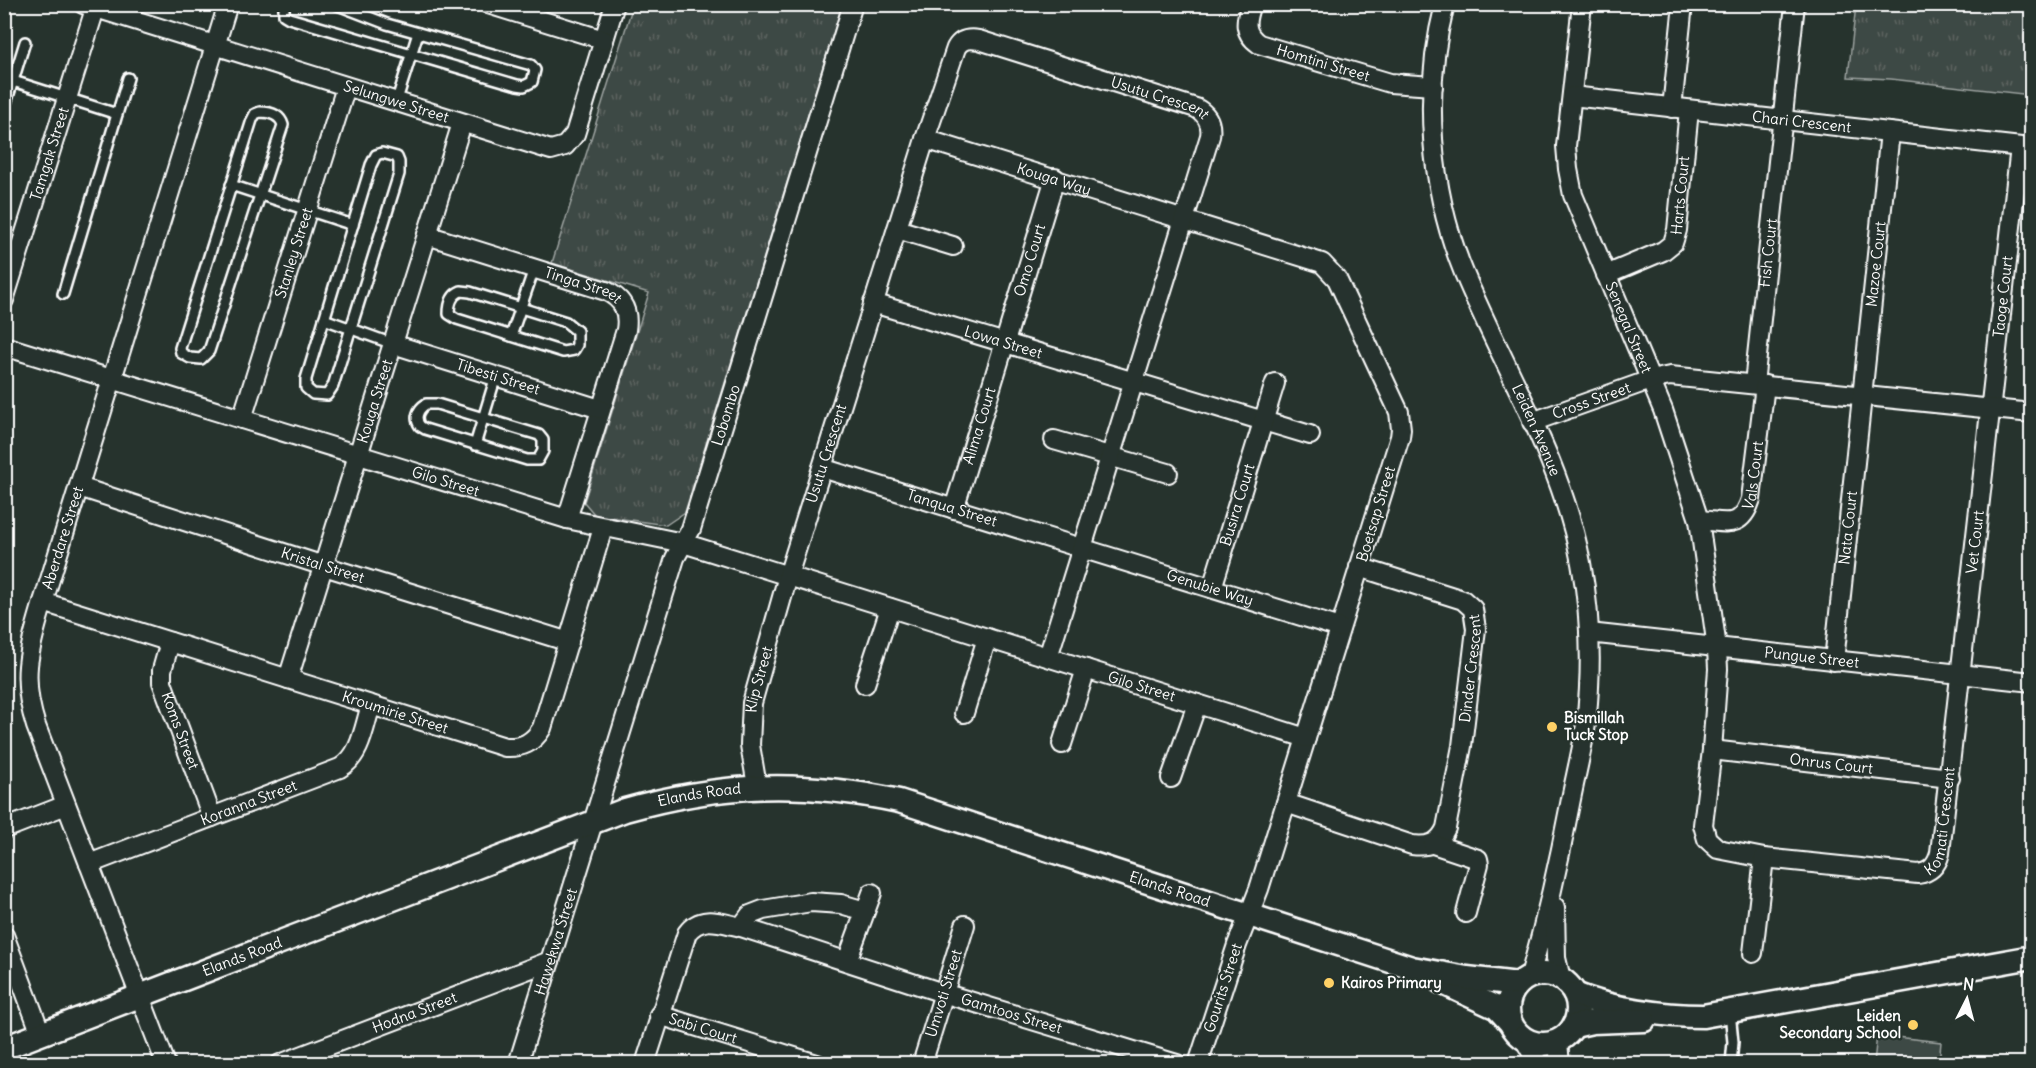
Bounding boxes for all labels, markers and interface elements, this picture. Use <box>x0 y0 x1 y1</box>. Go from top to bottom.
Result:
street label: Homtini Street <box>1274 40 1372 85</box>
street label: Usutu Crescent <box>1109 72 1214 123</box>
street label: Selungwe Street <box>341 76 451 127</box>
street label: Tamgak Street <box>26 105 73 203</box>
street label: Chari Crescent <box>1751 107 1852 137</box>
street label: Harts Court <box>1667 155 1693 236</box>
street label: Kouga Way <box>1014 158 1094 199</box>
street label: Stanley Street <box>270 205 317 301</box>
street label: Fish Court <box>1755 217 1781 288</box>
street label: Mazoe Court <box>1862 220 1889 308</box>
street label: Omo Court <box>1009 222 1049 299</box>
street label: Taoge Court <box>1988 255 2017 338</box>
street label: Tinga Street <box>542 262 627 307</box>
street label: Senegal Street <box>1601 279 1656 376</box>
street label: Lowa Street <box>962 321 1045 363</box>
street label: Tibesti Street <box>454 354 542 399</box>
street label: Kouga Street <box>352 357 396 445</box>
street label: Cross Street <box>1550 378 1633 423</box>
street label: Leiden Avenue <box>1508 381 1565 479</box>
street label: Lobombo <box>707 382 744 448</box>
street label: Alima Court <box>958 385 1000 467</box>
street label: Usutu Crescent <box>802 402 850 505</box>
street label: Vals Court <box>1738 440 1767 513</box>
street label: Busira Court <box>1216 461 1259 548</box>
street label: Gilo Street <box>410 462 482 501</box>
street label: Boetsap Street <box>1352 464 1399 564</box>
street label: Aberdare Street <box>37 484 87 592</box>
street label: Tanqua Street <box>905 485 1000 531</box>
street label: Nata Court <box>1834 490 1861 566</box>
street label: Vet Court <box>1962 509 1988 575</box>
street label: Kristal Street <box>279 543 367 587</box>
street label: Genubie Way <box>1164 565 1256 610</box>
street label: Dinder Crescent <box>1455 613 1485 724</box>
street label: Pungue Street <box>1763 642 1860 672</box>
street label: Klip Street <box>742 644 777 713</box>
street label: Gilo Street <box>1106 667 1178 706</box>
street label: Kroumirie Street <box>340 686 451 738</box>
street label: Koms Street <box>157 689 203 772</box>
place label: Bismillah Tuck Stop <box>1564 708 1629 745</box>
marker: Bismillah Tuck Stop <box>1545 720 1559 734</box>
street label: Onrus Court <box>1789 749 1874 778</box>
street label: Komati Crescent <box>1920 766 1959 880</box>
street label: Koranna Street <box>198 775 299 829</box>
street label: Elands Road <box>656 779 742 810</box>
street label: Elands Road <box>1127 867 1213 911</box>
street label: Hawekwa Street <box>530 886 581 997</box>
street label: Elands Road <box>199 932 285 980</box>
street label: Gourits Street <box>1199 941 1246 1035</box>
street label: Umvoti Street <box>921 947 966 1039</box>
north arrow <box>1937 969 1997 1029</box>
place label: Kairos Primary <box>1341 973 1442 993</box>
text: N <box>1962 974 1975 995</box>
marker: Kairos Primary <box>1322 976 1336 990</box>
street label: Hodna Street <box>369 987 459 1037</box>
street label: Gamtoos Street <box>959 989 1065 1038</box>
place label: Leiden Secondary School <box>1780 1006 1901 1043</box>
street label: Sabi Court <box>667 1009 739 1048</box>
marker: Leiden Secondary School <box>1906 1018 1920 1032</box>

